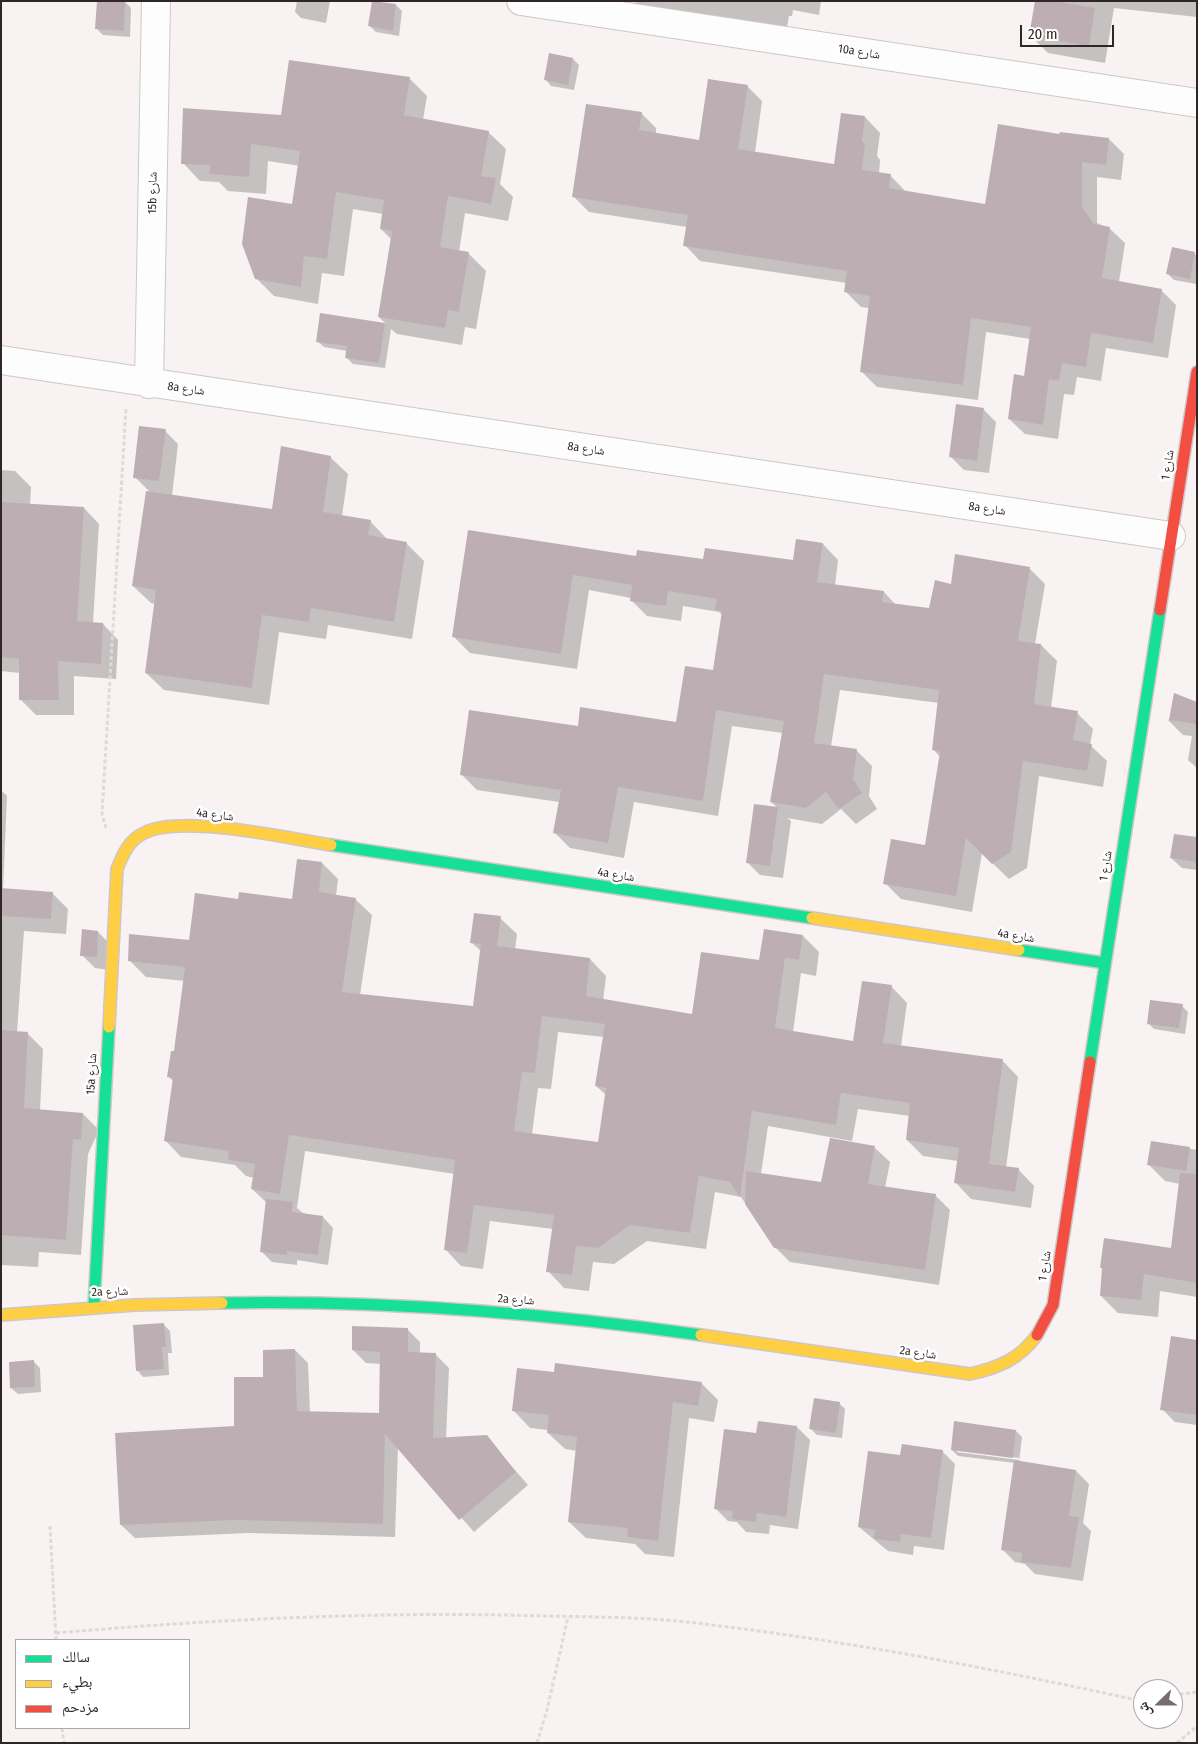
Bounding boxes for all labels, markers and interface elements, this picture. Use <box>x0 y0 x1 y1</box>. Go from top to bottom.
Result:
scale bar <box>1023 15 1117 47</box>
text: 20 m <box>1028 25 1058 43</box>
street label: 10a شارع <box>837 42 881 62</box>
street label: 15b شارع <box>145 172 161 214</box>
street label: 8a شارع <box>166 379 206 399</box>
street label: 8a شارع <box>566 439 606 459</box>
street label: شارع 1 <box>1159 449 1177 481</box>
street label: 8a شارع <box>967 499 1007 519</box>
street label: 4a شارع <box>196 806 234 824</box>
street label: شارع 1 <box>1097 850 1115 882</box>
street label: 4a شارع <box>596 865 636 885</box>
street label: 4a شارع <box>996 926 1036 946</box>
street label: 15a شارع <box>84 1053 100 1095</box>
street label: شارع 1 <box>1036 1250 1054 1282</box>
street label: 2a شارع <box>91 1284 129 1300</box>
street label: 2a شارع <box>497 1292 535 1308</box>
street label: 2a شارع <box>899 1343 937 1363</box>
legend <box>15 1639 190 1729</box>
text: سالك <box>62 1648 90 1666</box>
text: بطيء <box>62 1673 92 1691</box>
north arrow <box>1133 1679 1183 1729</box>
text: مزدحم <box>62 1698 99 1716</box>
text: ش <box>1134 1699 1155 1720</box>

